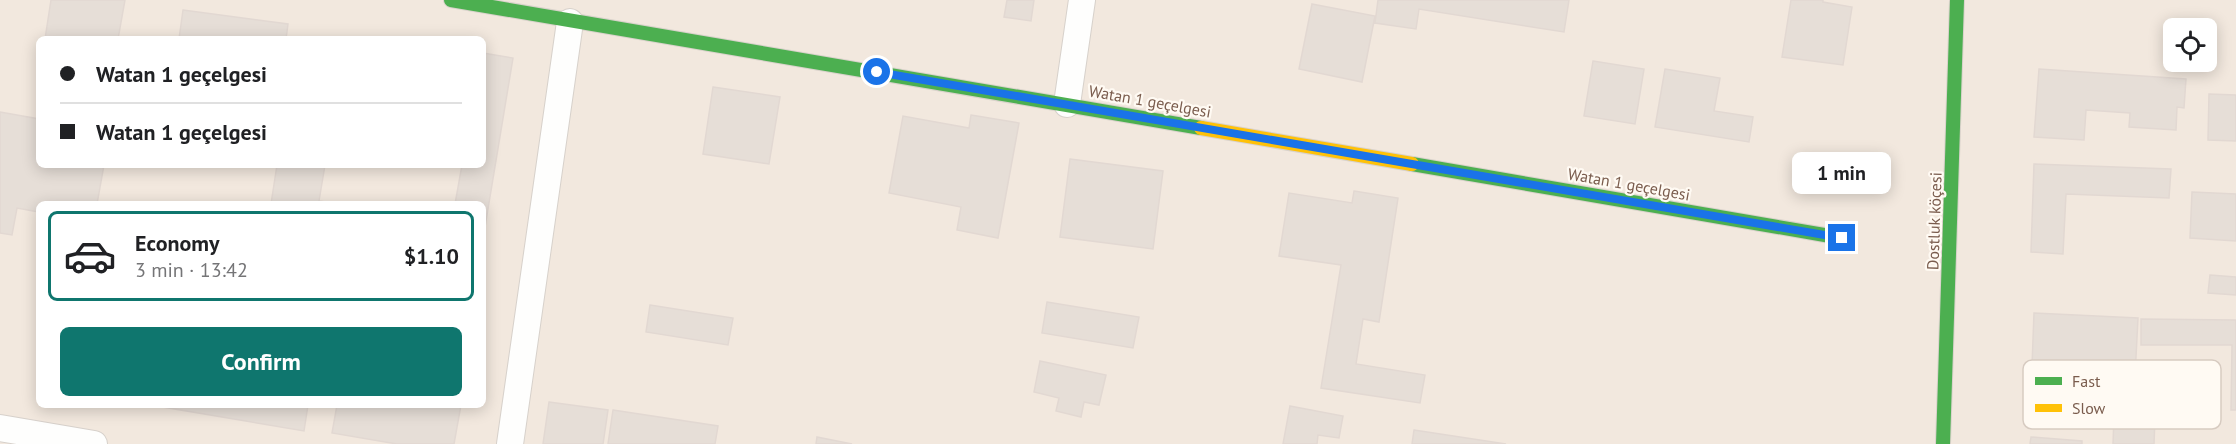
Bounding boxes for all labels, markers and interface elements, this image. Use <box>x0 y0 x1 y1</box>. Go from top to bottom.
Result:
map controls <box>2163 18 2217 72</box>
button: locate <box>2163 18 2217 72</box>
route start <box>863 58 890 85</box>
text: Watan 1 geçelgesi <box>96 60 267 88</box>
street label: Watan 1 geçelgesi <box>1087 80 1213 122</box>
text: Watan 1 geçelgesi <box>96 118 267 146</box>
callout: 1 min <box>1792 151 1892 193</box>
text: 1 min <box>1817 160 1866 186</box>
street label: Watan 1 geçelgesi <box>1566 163 1692 205</box>
street label: Dostluk köçesi <box>1922 172 1946 270</box>
route end <box>1828 224 1855 251</box>
icon: car <box>63 229 117 283</box>
text: Economy <box>135 229 219 257</box>
text: $1.10 <box>404 242 459 270</box>
text: 3 min · 13:42 <box>135 257 248 283</box>
button: Confirm <box>60 327 462 396</box>
legend <box>2023 360 2221 429</box>
text: Fast <box>2072 371 2101 391</box>
text: Slow <box>2072 398 2106 418</box>

